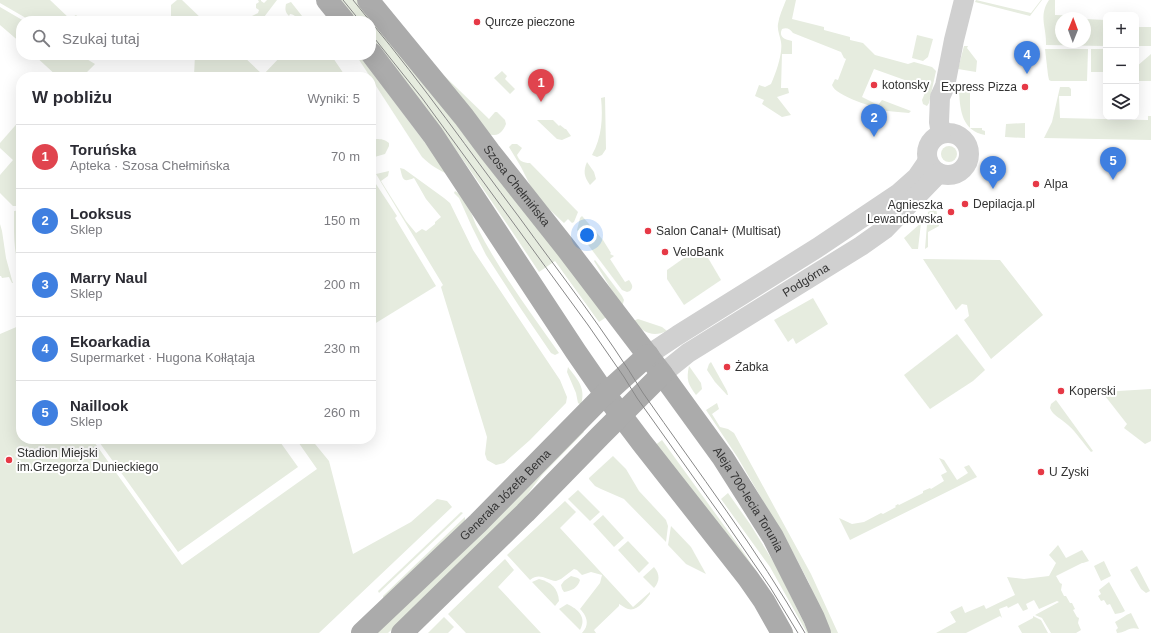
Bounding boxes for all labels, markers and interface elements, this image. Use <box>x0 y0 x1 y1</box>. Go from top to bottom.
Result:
north arrow <box>1055 12 1091 48</box>
map controls <box>1103 12 1139 120</box>
button: + <box>1103 12 1139 48</box>
place label: Qurcze pieczone <box>485 15 575 29</box>
search box <box>16 16 376 60</box>
marker: Qurcze pieczone <box>472 17 482 27</box>
icon: search <box>30 27 52 49</box>
text: Szukaj tutaj <box>62 30 140 47</box>
pin: 4 <box>1014 41 1040 74</box>
button: − <box>1103 48 1139 84</box>
pin: 1 <box>528 69 554 102</box>
place label: kotonsky <box>882 78 929 92</box>
marker: kotonsky <box>869 80 879 90</box>
place label: Express Pizza <box>941 80 1017 94</box>
marker: Express Pizza <box>1020 82 1030 92</box>
button: layers <box>1103 84 1139 120</box>
text: W pobliżu <box>32 88 112 107</box>
text: Wyniki: 5 <box>307 91 360 106</box>
pin: 2 <box>861 104 887 137</box>
text: Toruńska <box>70 141 136 158</box>
street label: Szosa Chełmińska <box>480 142 553 229</box>
pin: 5 <box>1100 147 1126 180</box>
text: 1 <box>41 149 49 164</box>
text: 70 m <box>331 149 360 164</box>
pin: 3 <box>980 156 1006 189</box>
text: Apteka · Szosa Chełmińska <box>70 158 230 173</box>
place label: Alpa <box>1044 177 1068 191</box>
marker: Alpa <box>1031 179 1041 189</box>
place label: Depilacja.pl <box>973 197 1035 211</box>
place label: Agnieszka Lewandowska <box>867 198 943 226</box>
marker: Depilacja.pl <box>960 199 970 209</box>
text: Looksus <box>70 205 132 222</box>
marker: Agnieszka Lewandowska <box>946 207 956 217</box>
text: 2 <box>41 213 49 228</box>
text: 150 m <box>324 213 360 228</box>
text: Sklep <box>70 222 103 237</box>
place label: Salon Canal+ (Multisat) <box>656 224 781 238</box>
your location <box>577 225 597 245</box>
marker: Salon Canal+ (Multisat) <box>643 226 653 236</box>
place label: VeloBank <box>673 245 725 259</box>
marker: VeloBank <box>660 247 670 257</box>
street label: Podgórna <box>780 260 832 300</box>
text: Marry Naul <box>70 269 148 286</box>
text: 3 <box>41 277 49 292</box>
text: 200 m <box>324 277 360 292</box>
text: Sklep <box>70 286 103 301</box>
text: Ekoarkadia <box>70 333 150 350</box>
text: 4 <box>41 341 49 356</box>
text: 230 m <box>324 341 360 356</box>
text: Supermarket · Hugona Kołłątaja <box>70 350 255 365</box>
place label: Żabka <box>735 360 769 374</box>
marker: Żabka <box>722 362 732 372</box>
place label: Koperski <box>1069 384 1116 398</box>
marker: Koperski <box>1056 386 1066 396</box>
text: Naillook <box>70 397 128 414</box>
text: 5 <box>41 405 49 420</box>
text: 260 m <box>324 405 360 420</box>
text: Sklep <box>70 414 103 429</box>
street label: Aleja 700-lecia Torunia <box>710 444 786 554</box>
place label: Stadion Miejski im.Grzegorza Dunieckiego <box>17 446 159 474</box>
street label: Generała Józefa Bema <box>457 446 554 543</box>
marker: Stadion Miejski im.Grzegorza Dunieckiego <box>4 455 14 465</box>
place label: U Zyski <box>1049 465 1089 479</box>
marker: U Zyski <box>1036 467 1046 477</box>

